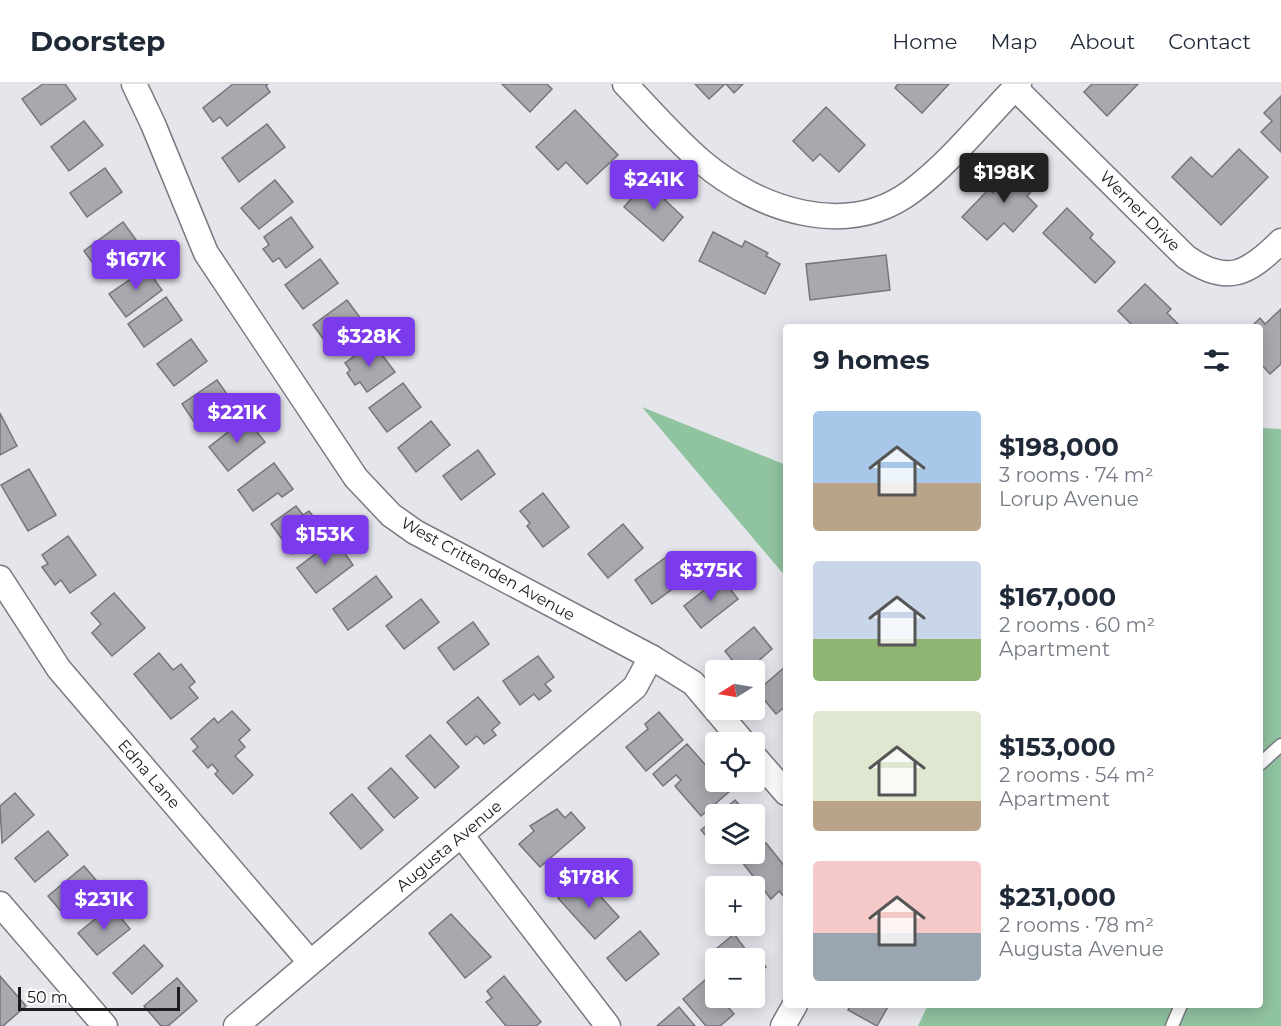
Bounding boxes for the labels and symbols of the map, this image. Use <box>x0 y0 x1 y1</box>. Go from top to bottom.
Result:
pin: $198K <box>962 153 1046 204</box>
pin: $241K <box>612 160 696 211</box>
street label: Werner Drive <box>1096 167 1184 255</box>
pin: $167K <box>94 240 178 291</box>
pin: $328K <box>327 317 411 368</box>
pin: $221K <box>195 393 279 444</box>
street label: West Crittenden Avenue <box>398 513 578 625</box>
pin: $153K <box>283 515 367 566</box>
pin: $375K <box>669 551 753 602</box>
north arrow <box>705 660 765 720</box>
street label: Edna Lane <box>114 736 184 812</box>
street label: Augusta Avenue <box>392 796 506 896</box>
pin: $178K <box>547 858 631 909</box>
pin: $231K <box>62 880 146 931</box>
scale bar <box>18 984 180 1012</box>

